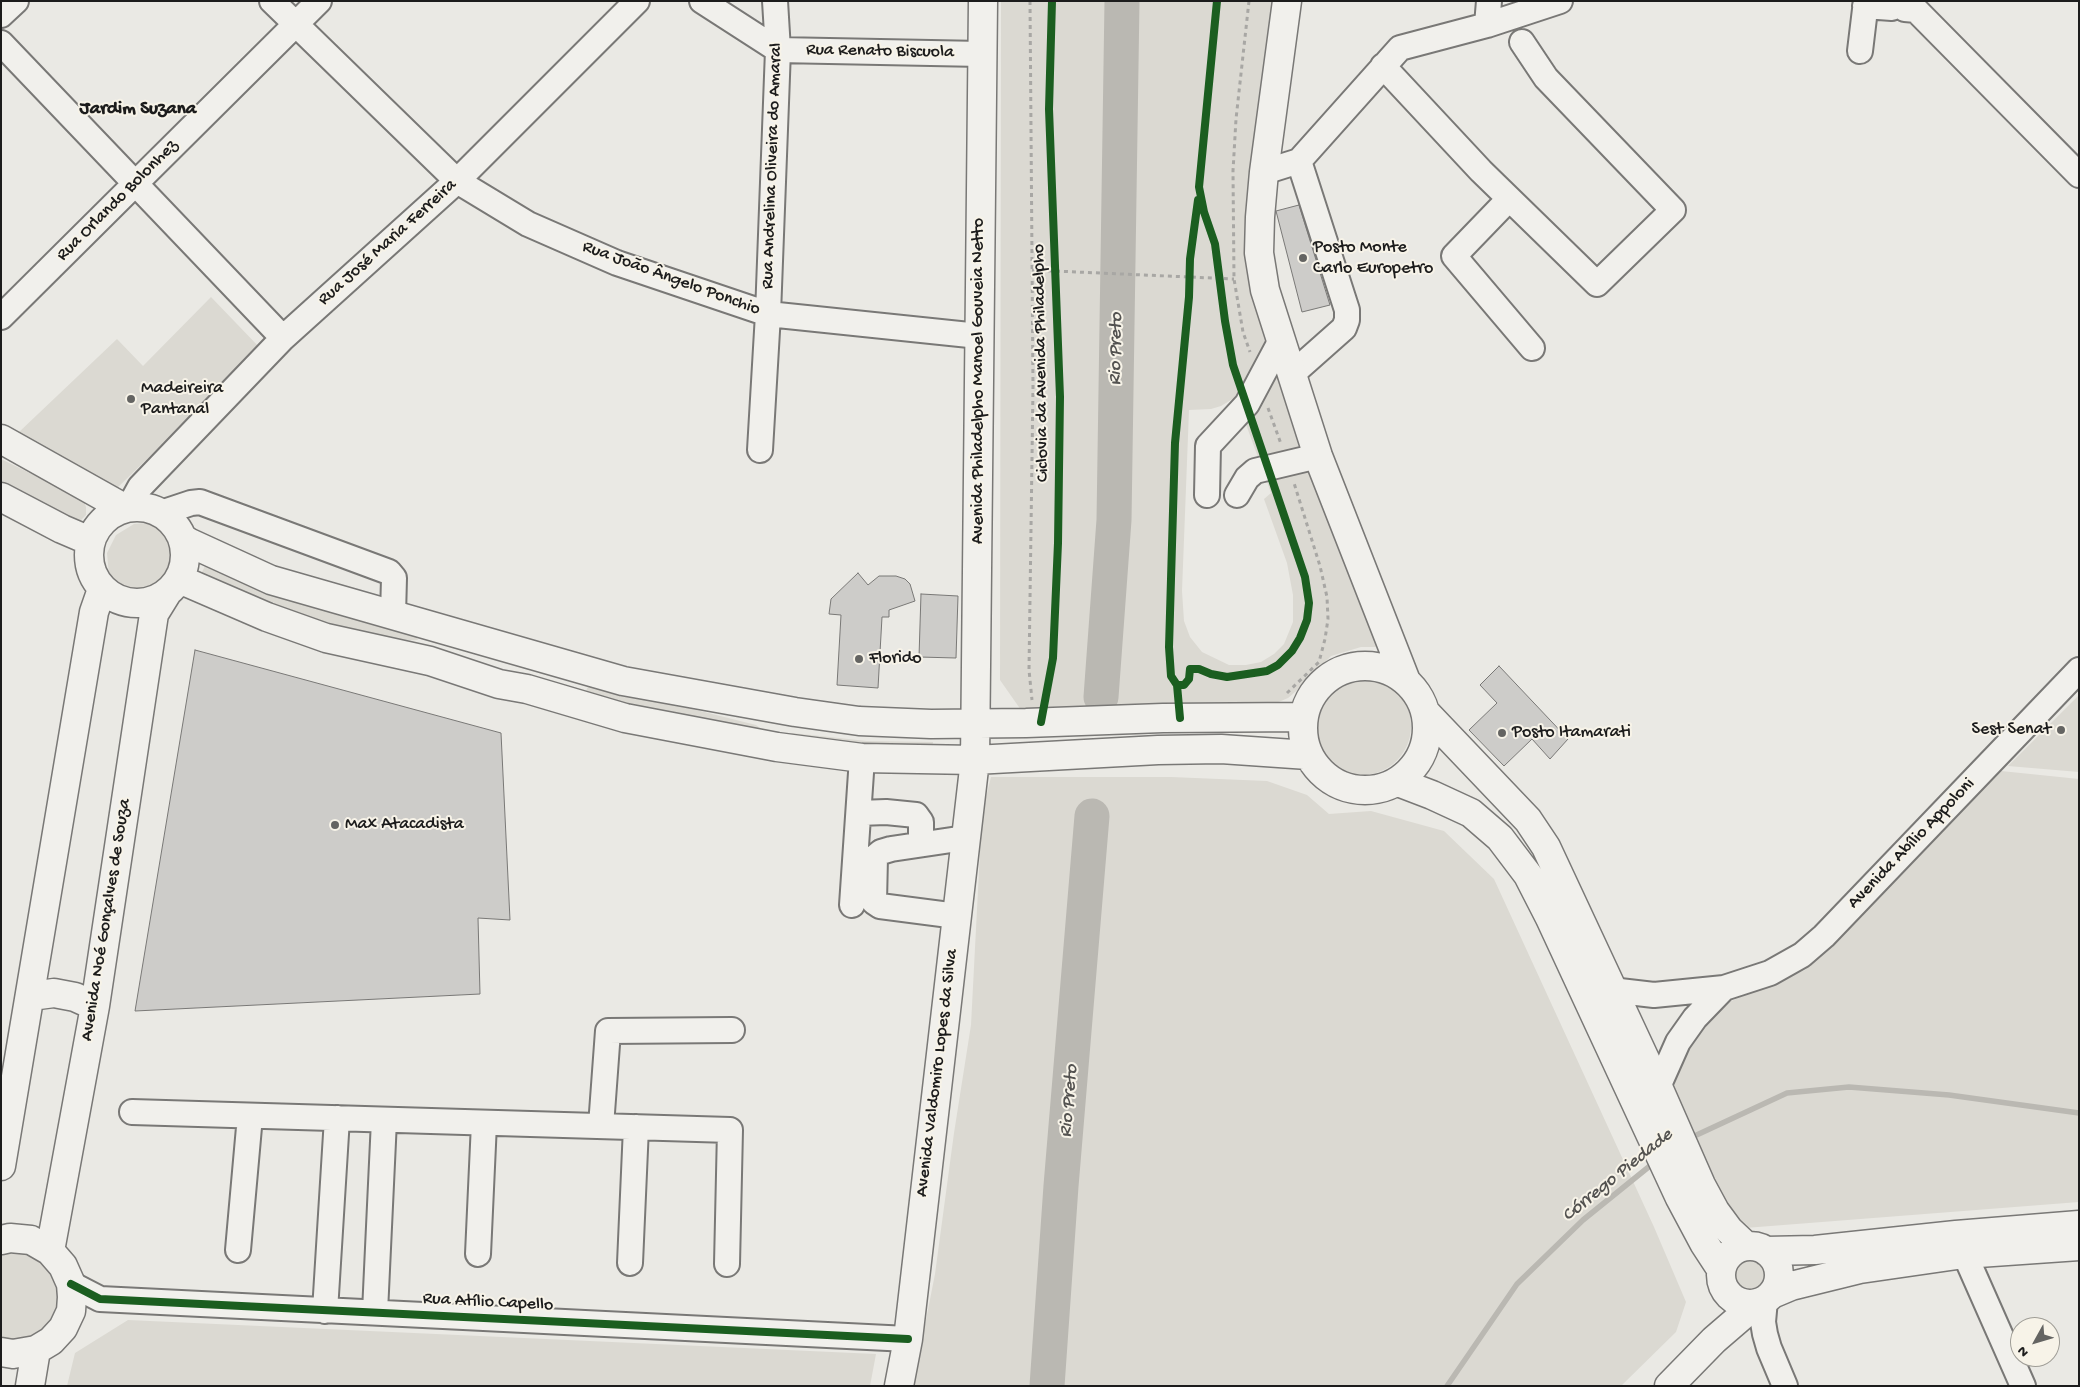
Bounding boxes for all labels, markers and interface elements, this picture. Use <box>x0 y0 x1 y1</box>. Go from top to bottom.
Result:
street label: Rua Renato Biscuola <box>806 40 954 64</box>
street label: Rua Andrelina Oliveira do Amaral <box>758 42 788 290</box>
district label: Jardim Suzana <box>80 99 196 121</box>
street label: Rua Orlando Bolonhez <box>53 136 183 266</box>
street label: Rua José Maria Ferreira <box>314 175 462 311</box>
street label: Avenida Philadelpho Manoel Gouveia Netto <box>968 218 990 544</box>
street label: Rua João Ângelo Ponchio <box>579 237 763 321</box>
place label: Posto Monte Carlo Europetro <box>1313 237 1433 280</box>
street label: Ciclovia da Avenida Philadelpho <box>1029 244 1055 482</box>
marker: Posto Monte Carlo Europetro <box>1297 252 1309 264</box>
water label: Rio Preto <box>1105 312 1129 386</box>
place label: Madeireira Pantanal <box>141 378 223 420</box>
marker: Madeireira Pantanal <box>125 393 137 405</box>
place label: Florido <box>869 648 922 670</box>
marker: Florido <box>853 653 865 665</box>
place label: Sest Senat <box>1972 719 2051 741</box>
place label: Posto Itamarati <box>1512 722 1631 744</box>
marker: Sest Senat <box>2055 724 2067 736</box>
marker: Posto Itamarati <box>1496 727 1508 739</box>
street label: Avenida Abílio Appoloni <box>1844 774 1980 914</box>
street label: Avenida Noé Gonçalves de Souza <box>77 797 137 1043</box>
place label: Max Atacadista <box>345 814 464 836</box>
marker: Max Atacadista <box>329 819 341 831</box>
street label: Avenida Valdomiro Lopes da Silva <box>912 948 964 1198</box>
water label: Rio Preto <box>1055 1064 1085 1138</box>
water label: Córrego Piedade <box>1558 1124 1678 1228</box>
street label: Rua Atílio Capello <box>422 1289 554 1317</box>
north arrow <box>2010 1317 2060 1367</box>
text: N <box>2014 1342 2033 1360</box>

